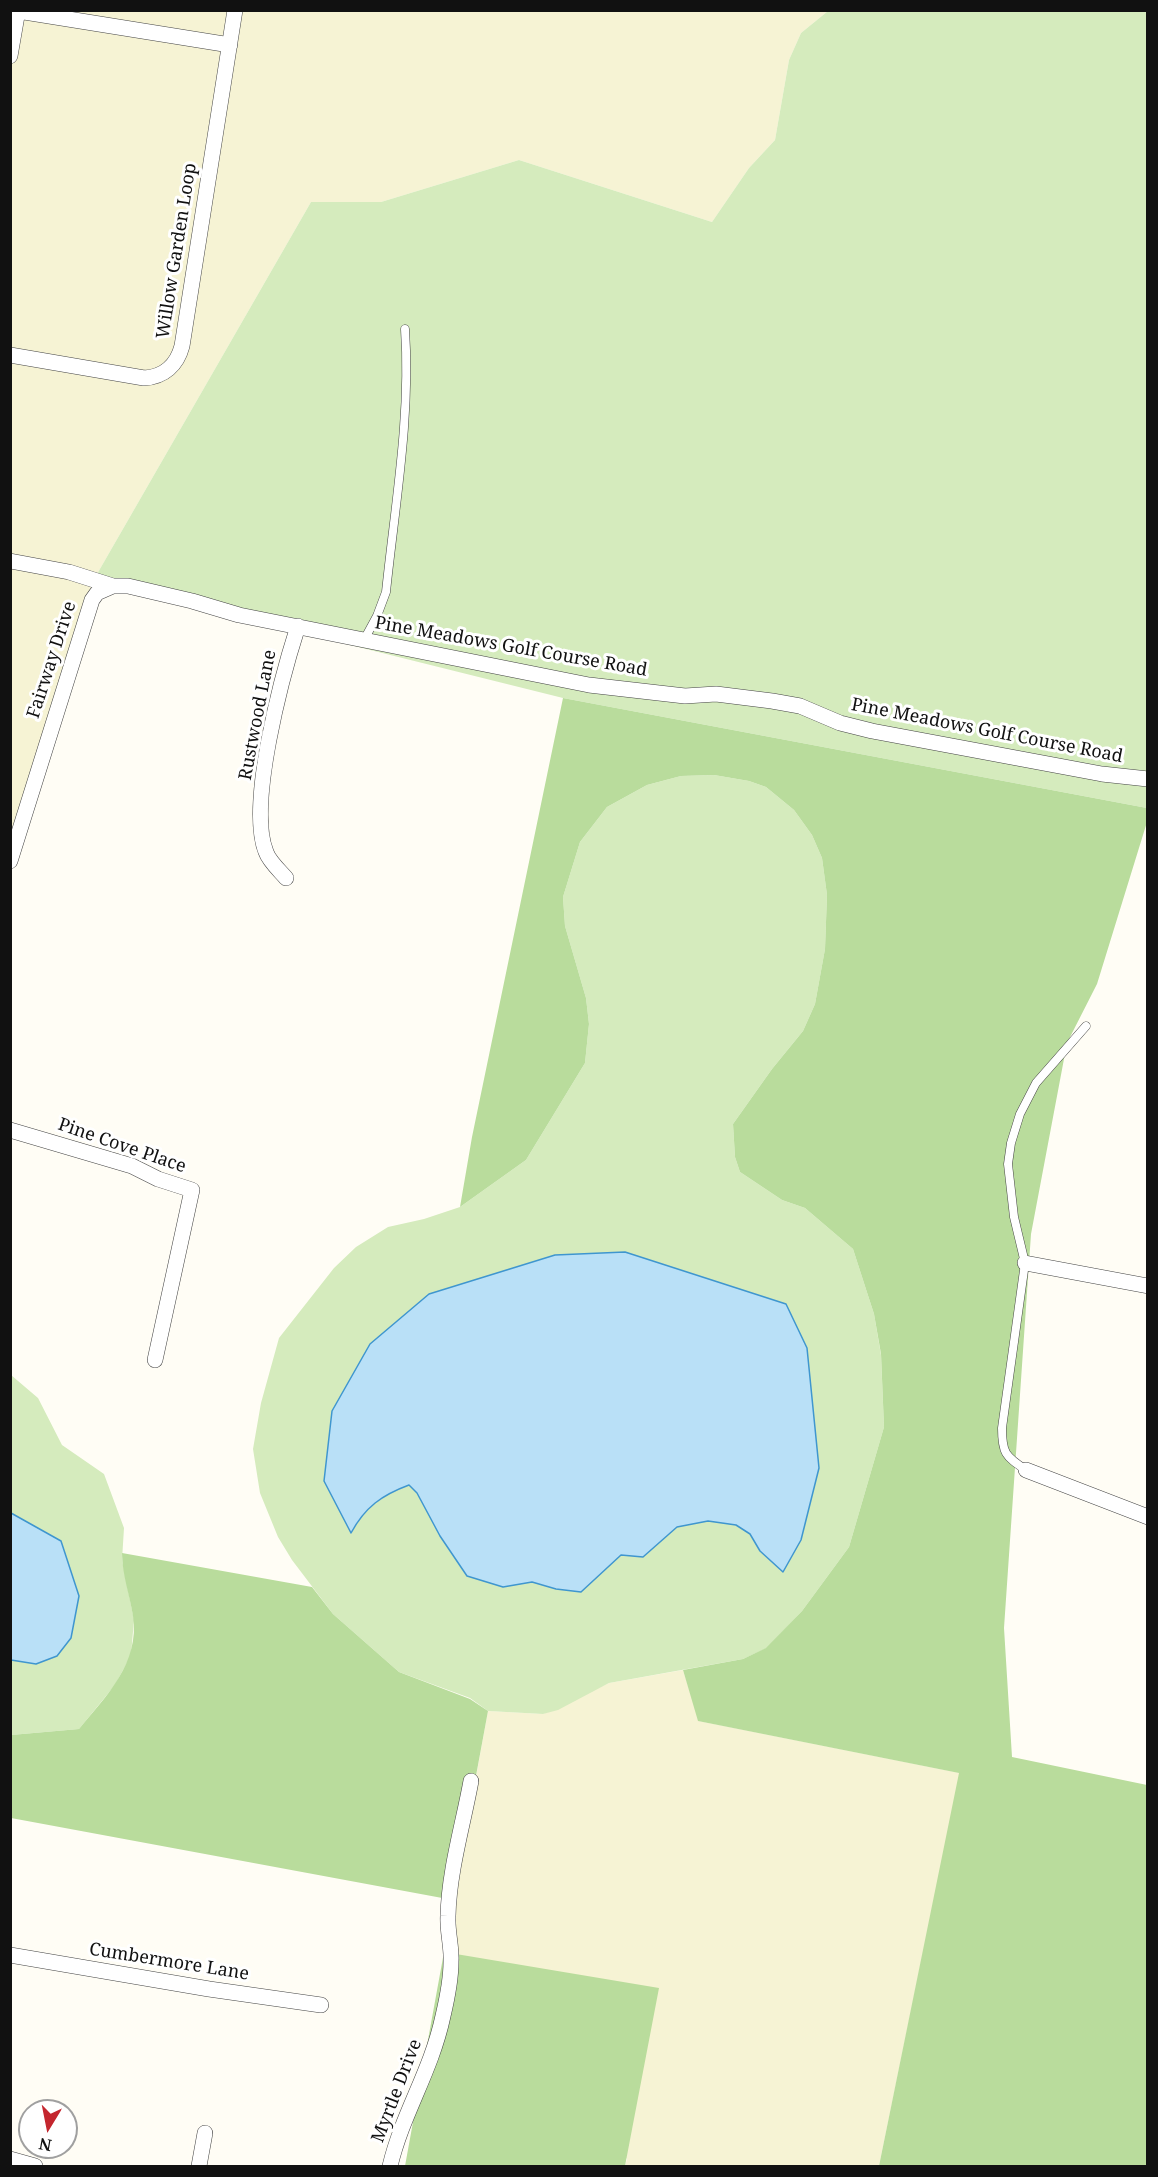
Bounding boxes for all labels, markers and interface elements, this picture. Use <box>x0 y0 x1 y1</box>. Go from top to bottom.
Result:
street label: Willow Garden Loop <box>152 161 202 341</box>
street label: Fairway Drive <box>23 599 81 721</box>
street label: Pine Meadows Golf Course Road <box>373 612 649 682</box>
street label: Rustwood Lane <box>235 648 281 782</box>
street label: Pine Meadows Golf Course Road <box>849 694 1125 768</box>
street label: Pine Cove Place <box>55 1114 189 1178</box>
street label: Cumbermore Lane <box>88 1939 250 1985</box>
street label: Myrtle Drive <box>367 2036 427 2146</box>
north arrow <box>18 2099 78 2159</box>
text: N <box>37 2133 53 2157</box>

